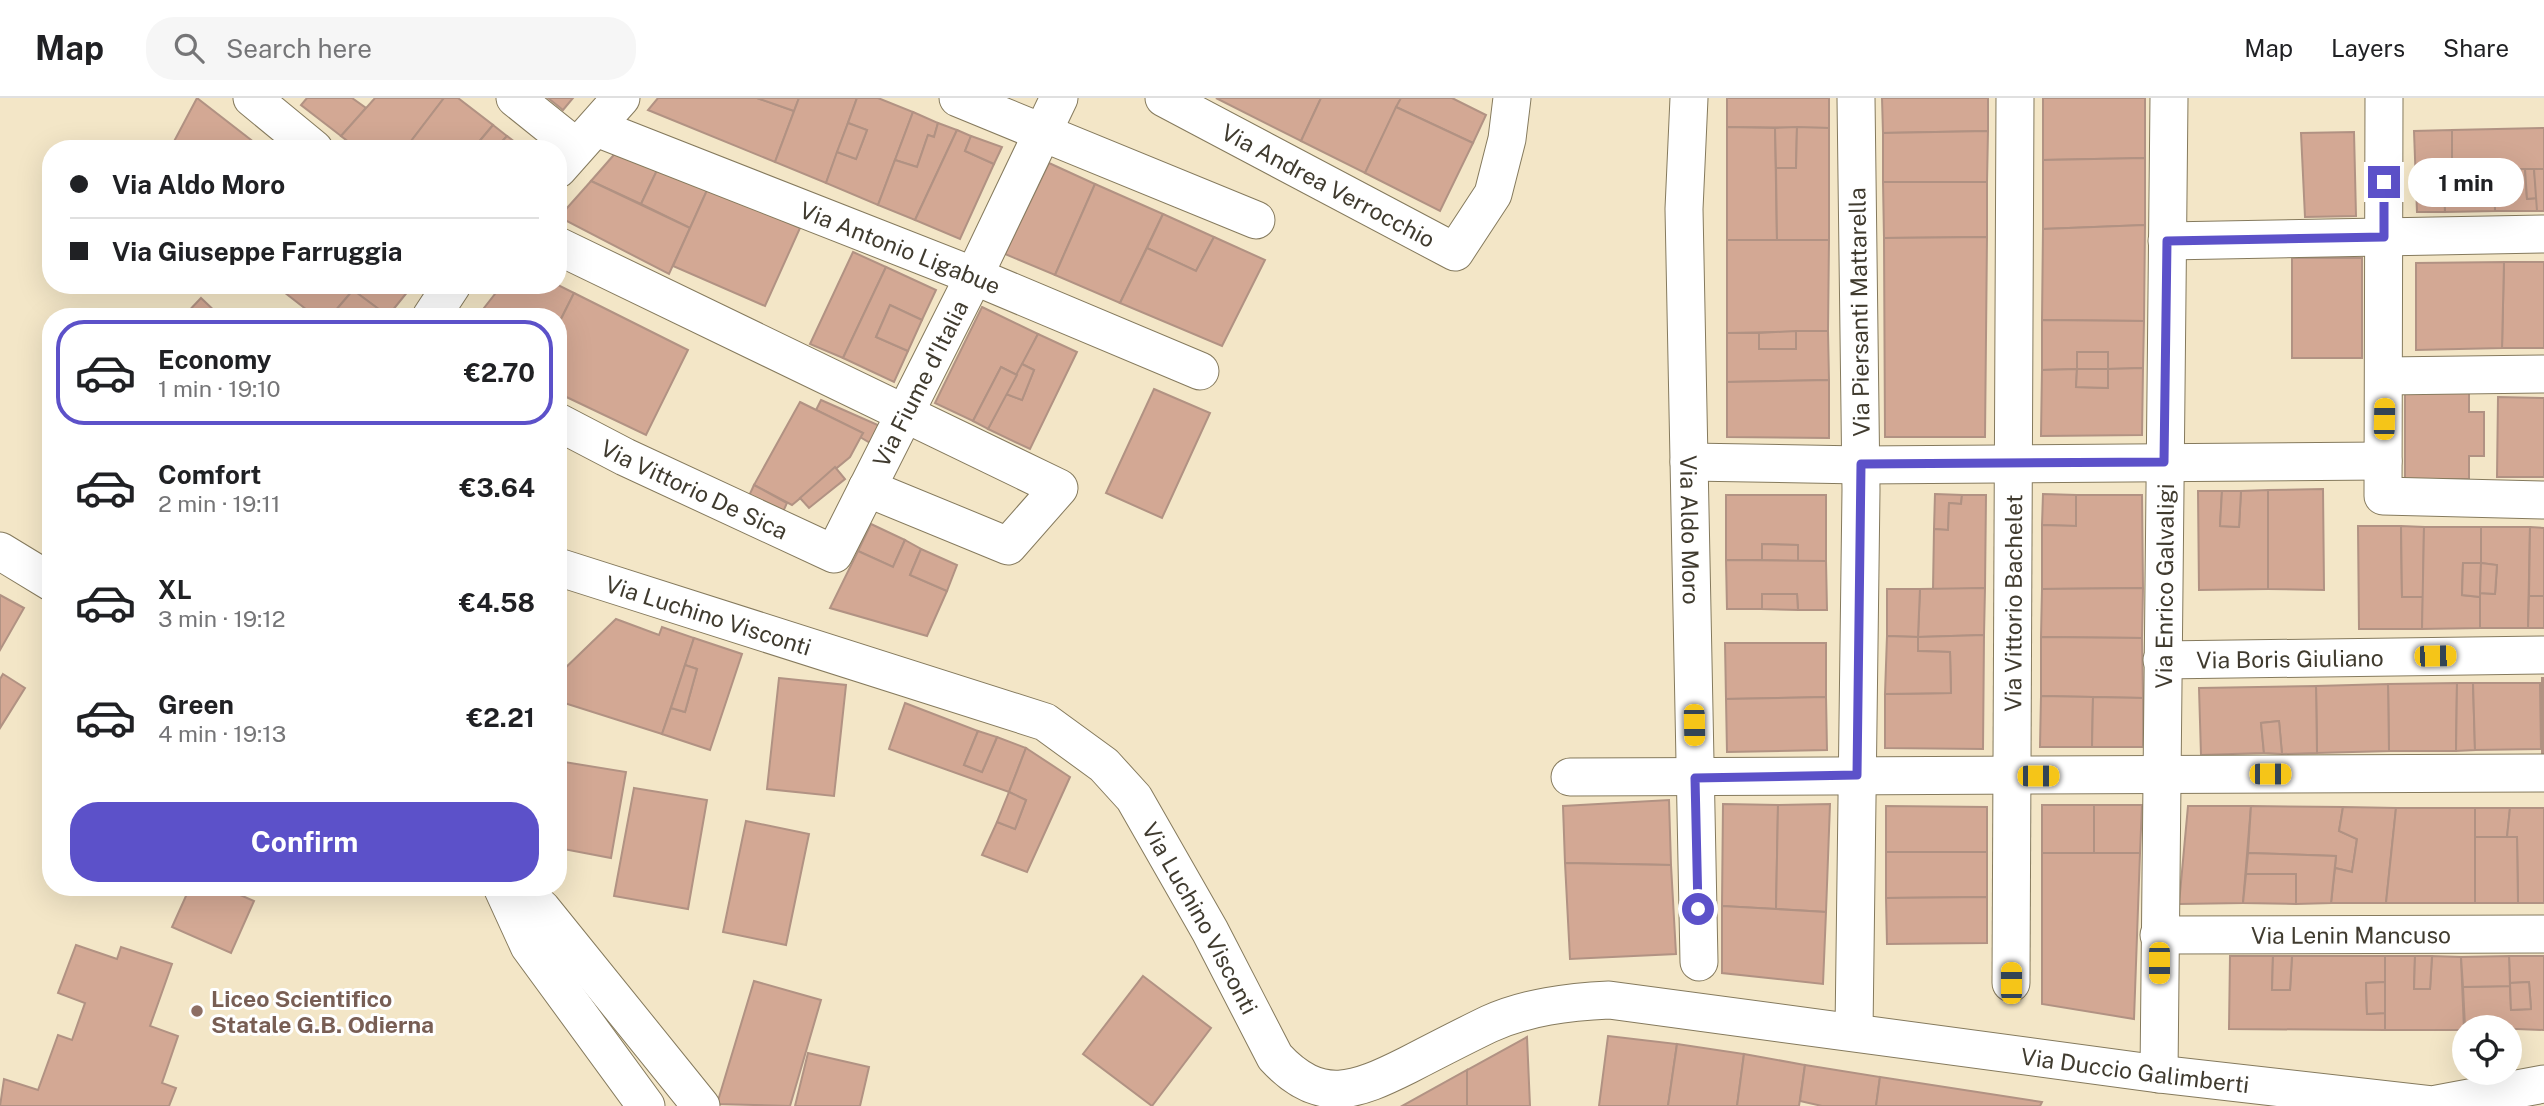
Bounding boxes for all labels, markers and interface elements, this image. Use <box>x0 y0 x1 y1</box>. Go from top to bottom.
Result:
search box <box>146 17 636 80</box>
text: Map <box>35 29 104 67</box>
icon: search <box>170 29 208 67</box>
text: Search here <box>226 33 372 64</box>
text: Map <box>2244 34 2293 62</box>
text: Layers <box>2331 34 2405 62</box>
text: Share <box>2443 34 2509 62</box>
street label: Via Andrea Verrocchio <box>1217 118 1440 252</box>
callout: 1 min <box>2408 158 2524 206</box>
route end <box>2368 166 2400 198</box>
text: Via Aldo Moro <box>112 169 285 200</box>
text: 1 min <box>2438 169 2494 196</box>
street label: Via Piersanti Mattarella <box>1843 187 1875 437</box>
street label: Via Antonio Ligabue <box>796 196 1005 299</box>
text: Via Giuseppe Farruggia <box>112 236 402 267</box>
street label: Via Fiume d'Italia <box>867 296 973 471</box>
icon: car <box>74 341 137 404</box>
text: Economy <box>158 344 271 375</box>
text: €2.70 <box>464 357 535 388</box>
text: 1 min · 19:10 <box>158 375 281 402</box>
car <box>2374 398 2395 440</box>
street label: Via Vittorio De Sica <box>596 433 792 544</box>
street label: Via Aldo Moro <box>1675 455 1705 605</box>
icon: car <box>74 456 137 519</box>
text: Comfort <box>158 459 261 490</box>
text: €3.64 <box>460 472 535 503</box>
street label: Via Enrico Galvaligi <box>2149 483 2179 689</box>
text: 2 min · 19:11 <box>158 490 280 517</box>
street label: Via Vittorio Bachelet <box>1999 494 2027 712</box>
street label: Via Luchino Visconti <box>602 570 815 660</box>
icon: car <box>74 571 137 634</box>
text: XL <box>158 574 192 605</box>
text: €4.58 <box>459 587 535 618</box>
text: 3 min · 19:12 <box>158 605 285 632</box>
street label: Via Boris Giuliano <box>2196 644 2384 673</box>
car <box>2414 645 2457 667</box>
icon: car <box>74 686 137 749</box>
text: Green <box>158 689 234 720</box>
text: €2.21 <box>466 702 535 733</box>
car <box>1684 704 1705 746</box>
text: 4 min · 19:13 <box>158 720 286 747</box>
car <box>2250 764 2292 785</box>
car <box>2018 766 2060 787</box>
button: Confirm <box>70 802 539 882</box>
street label: Via Luchino Visconti <box>1137 817 1264 1018</box>
route start <box>1682 893 1714 925</box>
street label: Via Lenin Mancuso <box>2251 921 2451 948</box>
car <box>2149 942 2170 984</box>
car <box>2001 962 2022 1004</box>
place label: Liceo Scientifico Statale G.B. Odierna <box>211 985 434 1038</box>
marker: Liceo Scientifico Statale G.B. Odierna <box>189 1003 205 1019</box>
map controls <box>2452 1015 2522 1085</box>
button: locate <box>2452 1015 2522 1085</box>
street label: Via Duccio Galimberti <box>2019 1042 2251 1098</box>

